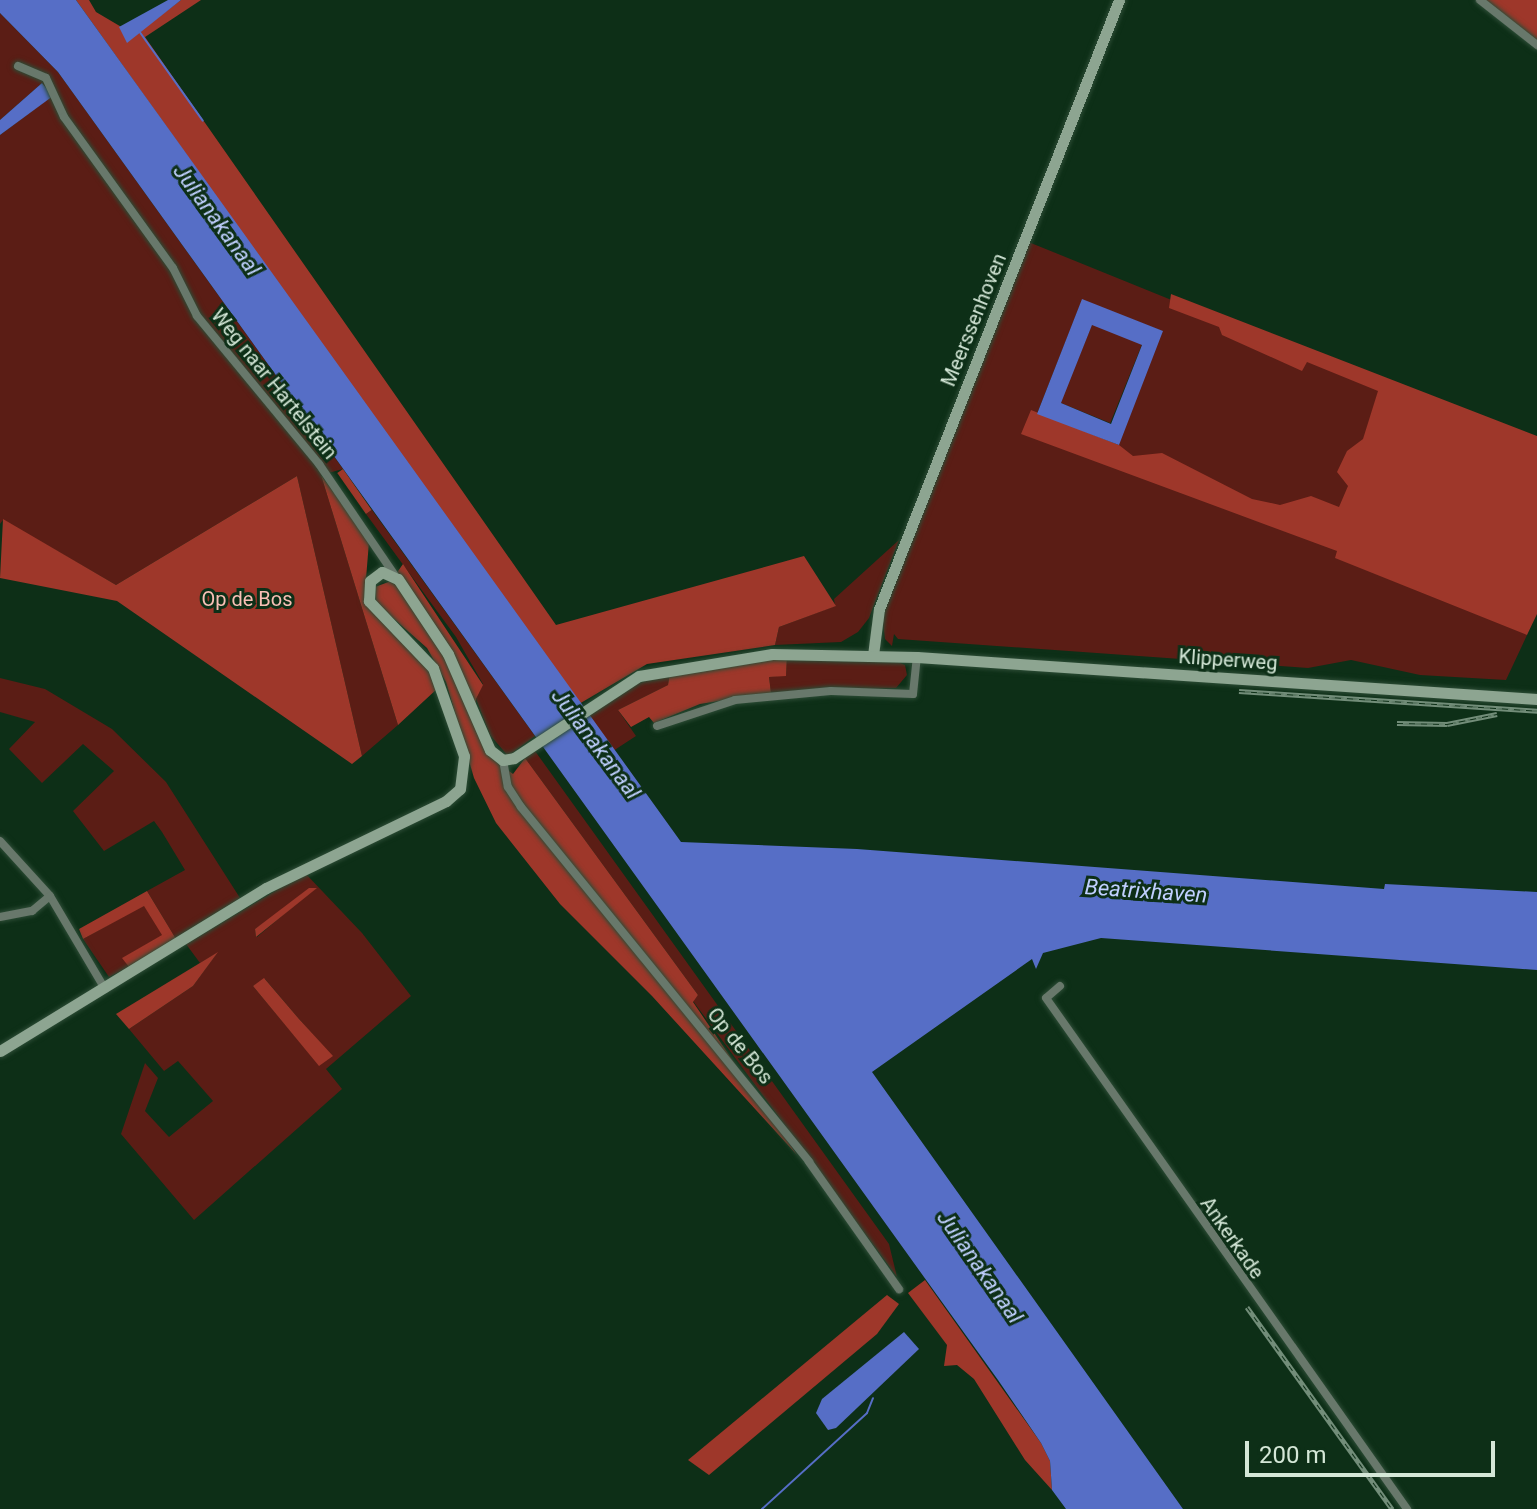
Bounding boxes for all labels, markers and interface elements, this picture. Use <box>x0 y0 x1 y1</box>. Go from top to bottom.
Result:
water label: Julianakanaal <box>168 159 266 281</box>
street label: Meerssenhoven <box>936 250 1012 390</box>
street label: Weg naar Hartelstein <box>206 304 342 464</box>
park label: Op de Bos <box>202 587 292 611</box>
street label: Klipperweg <box>1178 645 1278 675</box>
water label: Julianakanaal <box>546 684 646 804</box>
water label: Beatrixhaven <box>1084 874 1208 908</box>
street label: Op de Bos <box>702 1003 778 1089</box>
street label: Ankerkade <box>1195 1192 1269 1284</box>
water label: Julianakanaal <box>931 1206 1029 1328</box>
scale bar <box>1249 1425 1499 1475</box>
text: 200 m <box>1259 1441 1326 1469</box>

